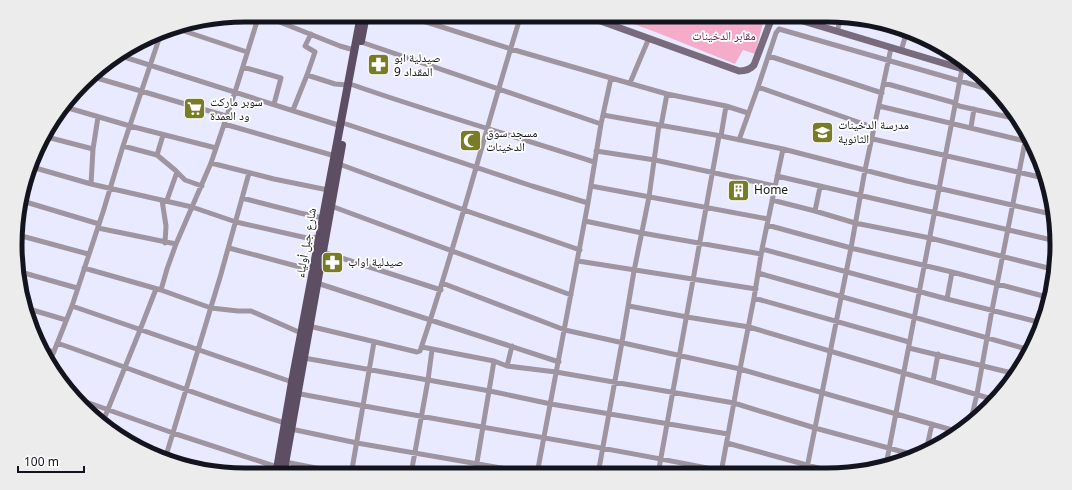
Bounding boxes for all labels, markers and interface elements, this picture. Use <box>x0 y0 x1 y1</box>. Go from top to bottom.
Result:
park label: مقابر الدخينات <box>692 27 756 44</box>
place label: صيدلية ابو المقداد 9 <box>394 49 441 80</box>
pharmacy icon: صيدلية ابو المقداد 9 <box>365 52 391 78</box>
place label: سوبر ماركت ود العمدة <box>210 93 263 124</box>
supermarket icon: سوبر ماركت ود العمدة <box>182 96 208 122</box>
place label: مدرسة الدخينات الثانوية <box>838 116 909 147</box>
school or university icon: مدرسة الدخينات الثانوية <box>810 119 836 145</box>
place label: مسجد سوق الدخينات <box>486 124 538 155</box>
mosque icon: مسجد سوق الدخينات <box>457 127 483 153</box>
building icon: Home <box>726 177 752 203</box>
place label: Home <box>754 181 788 198</box>
street label: شارع جبل أولياء <box>291 206 320 279</box>
pharmacy icon: صيدلية اواب <box>319 249 345 275</box>
place label: صيدلية اواب <box>348 253 403 270</box>
scale bar <box>18 448 84 474</box>
text: 100 m <box>24 453 59 470</box>

